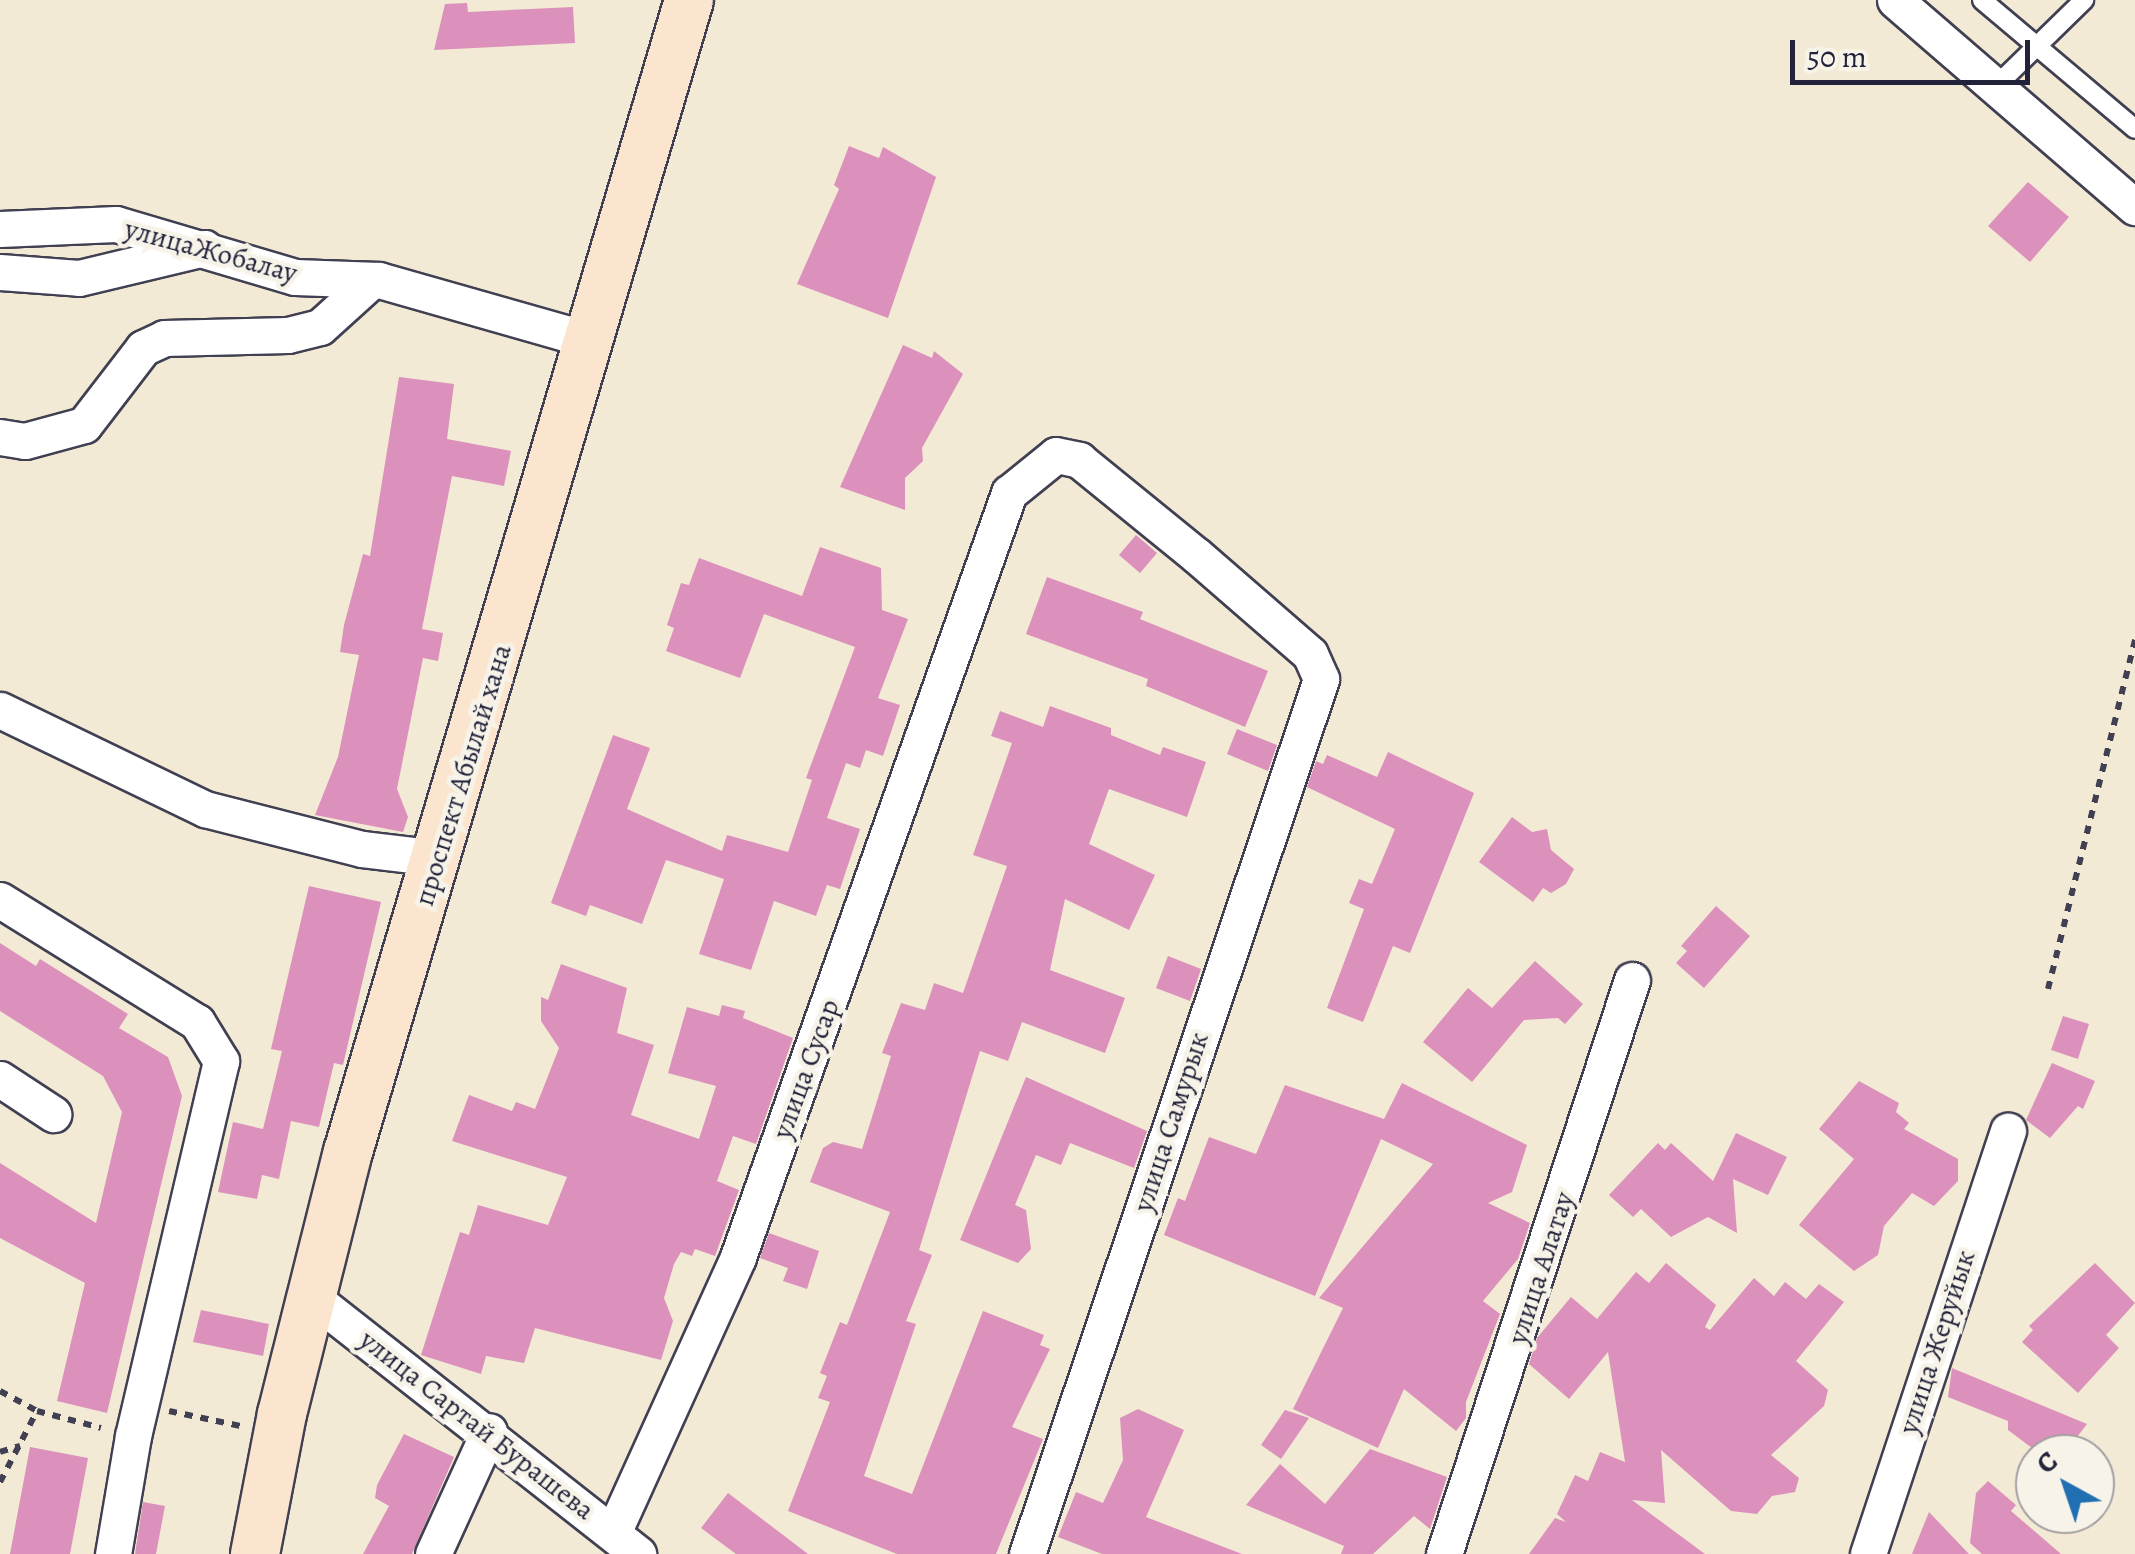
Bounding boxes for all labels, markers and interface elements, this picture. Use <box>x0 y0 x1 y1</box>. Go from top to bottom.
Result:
scale bar <box>1795 20 2035 82</box>
text: 50 m <box>1807 37 1867 77</box>
street label: улицаЖобалау <box>121 212 301 290</box>
street label: проспект Абылай хана <box>407 640 519 910</box>
street label: улица Сусар <box>765 995 847 1143</box>
street label: улица Самурык <box>1126 1028 1216 1216</box>
street label: улица Алатау <box>1501 1188 1581 1348</box>
street label: улица Жеруйык <box>1891 1246 1983 1438</box>
street label: улица Сартай Бурашева <box>353 1323 601 1527</box>
north arrow <box>2015 1434 2115 1534</box>
text: С <box>2028 1442 2066 1483</box>

